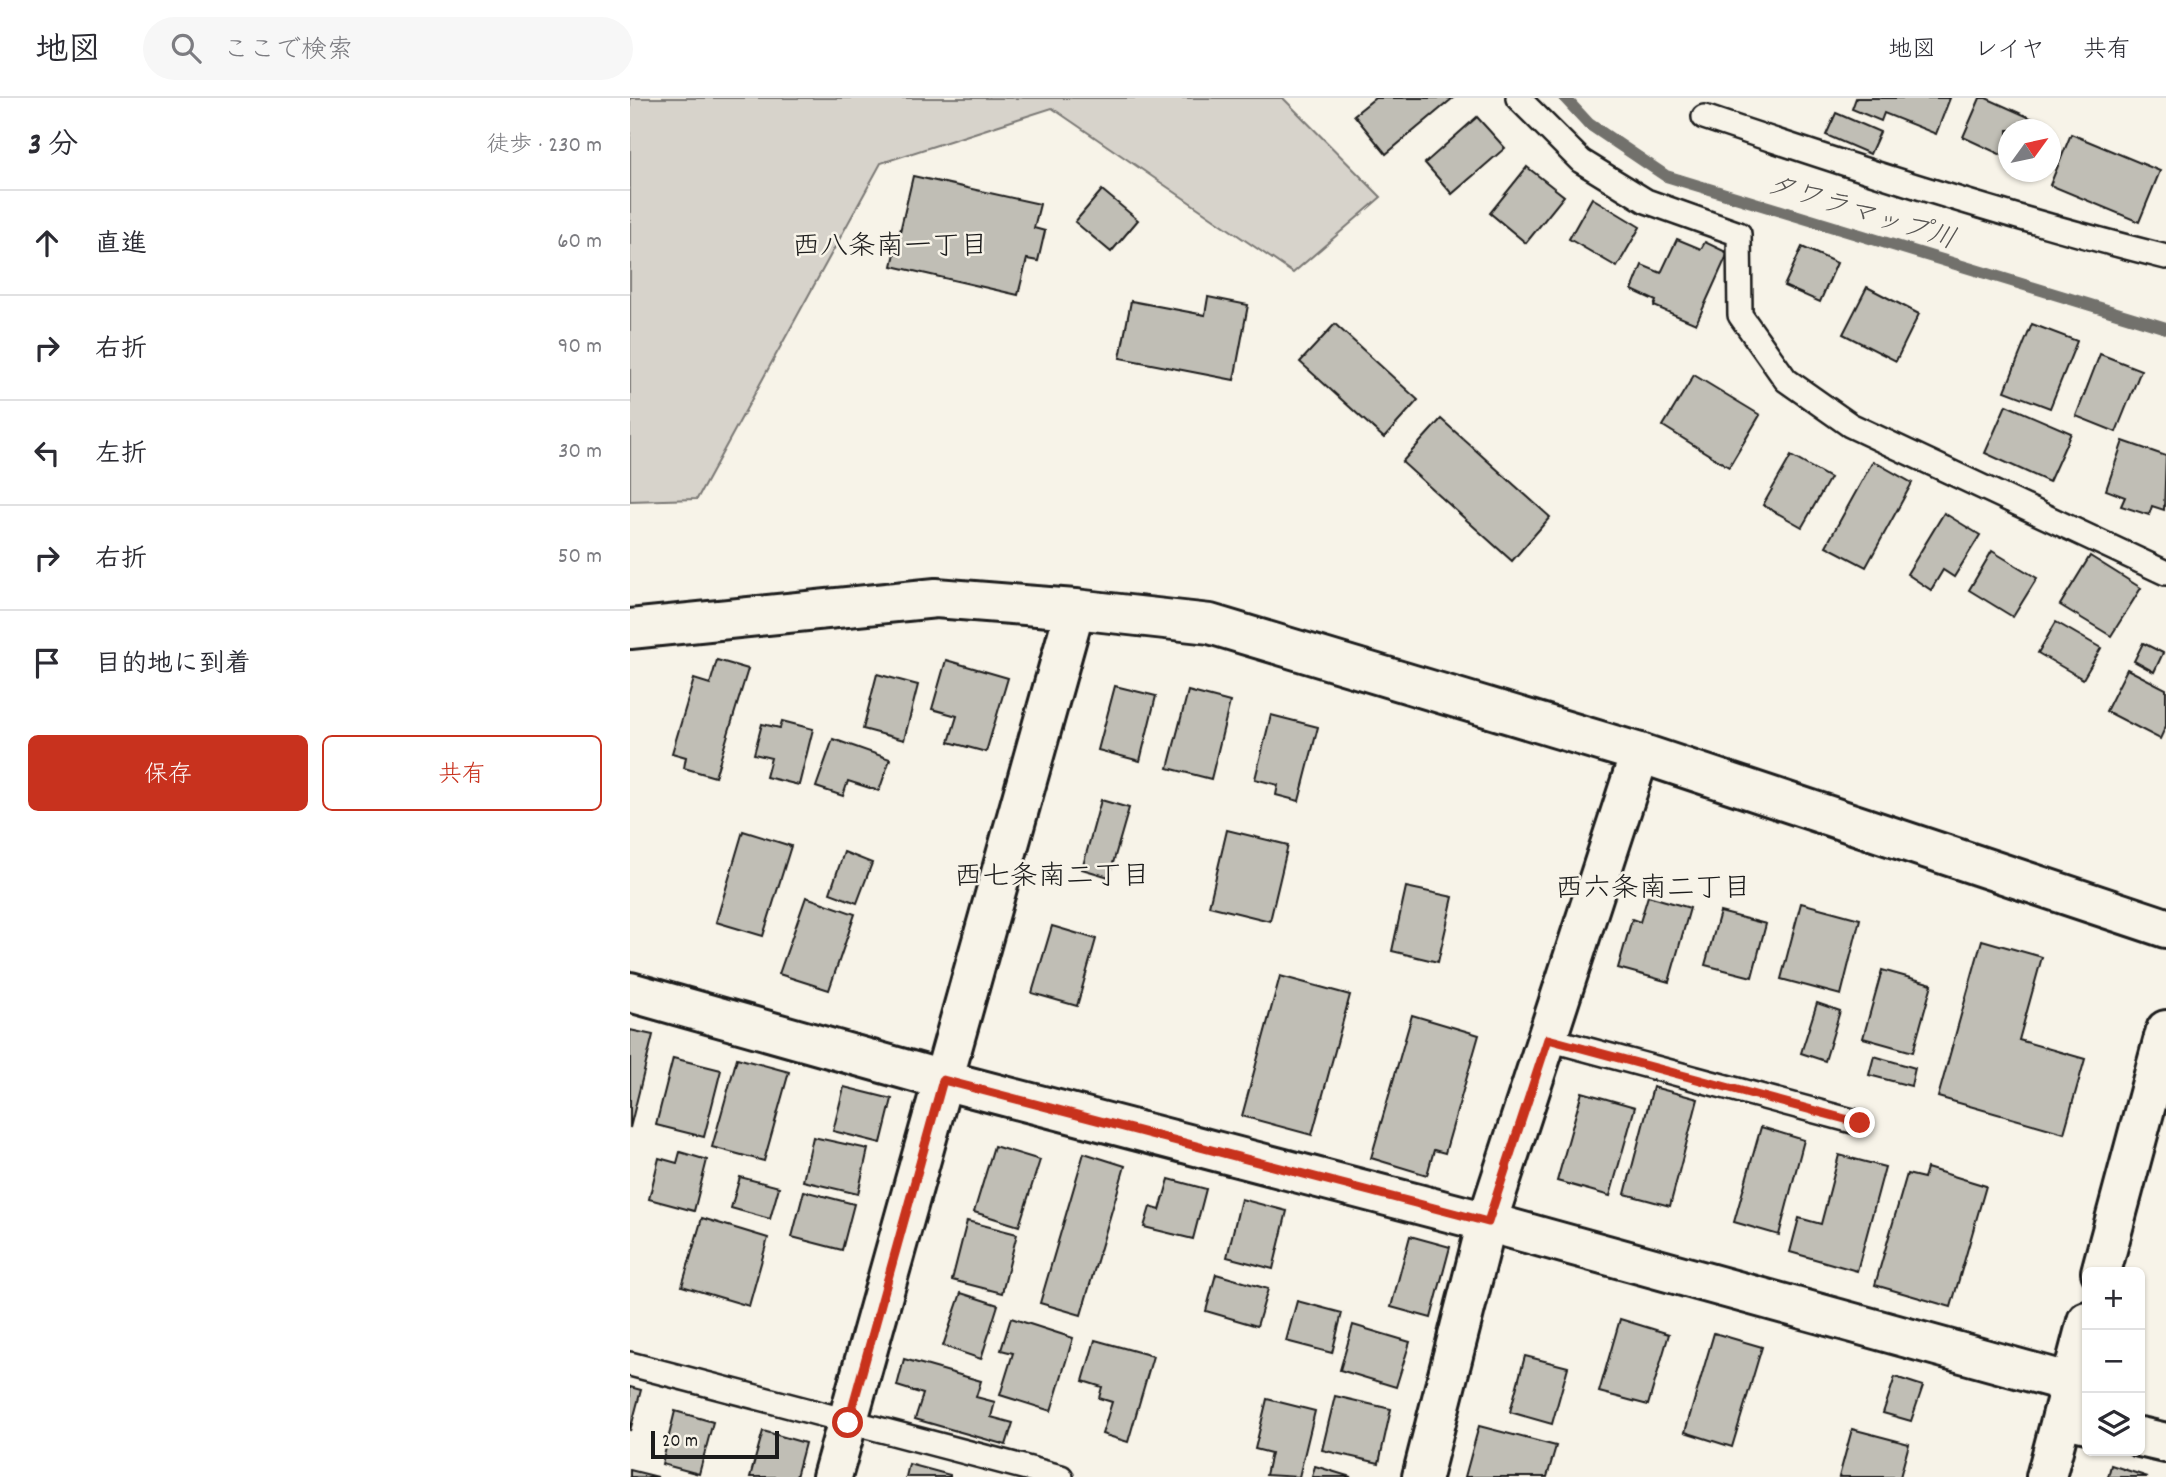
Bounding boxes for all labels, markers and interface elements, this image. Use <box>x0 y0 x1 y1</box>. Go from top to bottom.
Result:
search box <box>143 17 633 80</box>
text: 地図 <box>35 29 101 76</box>
icon: search <box>167 29 205 67</box>
text: ここで検索 <box>223 33 353 70</box>
text: 地図 <box>1888 34 1936 68</box>
text: レイヤ <box>1974 34 2045 68</box>
text: 共有 <box>2083 34 2131 68</box>
north arrow <box>1998 119 2061 182</box>
text: 3 分 <box>28 126 78 169</box>
text: 徒歩 · 230 m <box>486 130 602 163</box>
water label: タワラマップ川 <box>1761 167 1960 263</box>
icon: ahead <box>28 224 66 262</box>
text: 60 m <box>557 226 602 259</box>
text: 直進 <box>95 227 147 264</box>
district label: 西八条南一丁目 <box>792 229 988 269</box>
icon: right <box>28 329 66 367</box>
text: 90 m <box>558 331 602 364</box>
text: 右折 <box>95 332 147 369</box>
icon: left <box>28 434 66 472</box>
text: 30 m <box>558 436 602 469</box>
text: 左折 <box>95 437 147 474</box>
icon: right <box>28 539 66 577</box>
text: 50 m <box>558 541 602 574</box>
text: 右折 <box>95 542 147 579</box>
icon: arrive <box>28 644 66 682</box>
text: 目的地に到着 <box>95 647 251 684</box>
button: 保存 <box>28 735 308 811</box>
button: 共有 <box>322 735 602 811</box>
district label: 西七条南二丁目 <box>954 859 1150 899</box>
district label: 西六条南二丁目 <box>1555 871 1751 911</box>
route end <box>1844 1107 1875 1138</box>
map controls <box>2082 1267 2145 1456</box>
button: + <box>2082 1267 2145 1330</box>
button: − <box>2082 1330 2145 1393</box>
button: layers <box>2082 1393 2145 1456</box>
route start <box>832 1407 863 1438</box>
scale bar <box>651 1428 779 1460</box>
text: 20 m <box>662 1429 698 1456</box>

